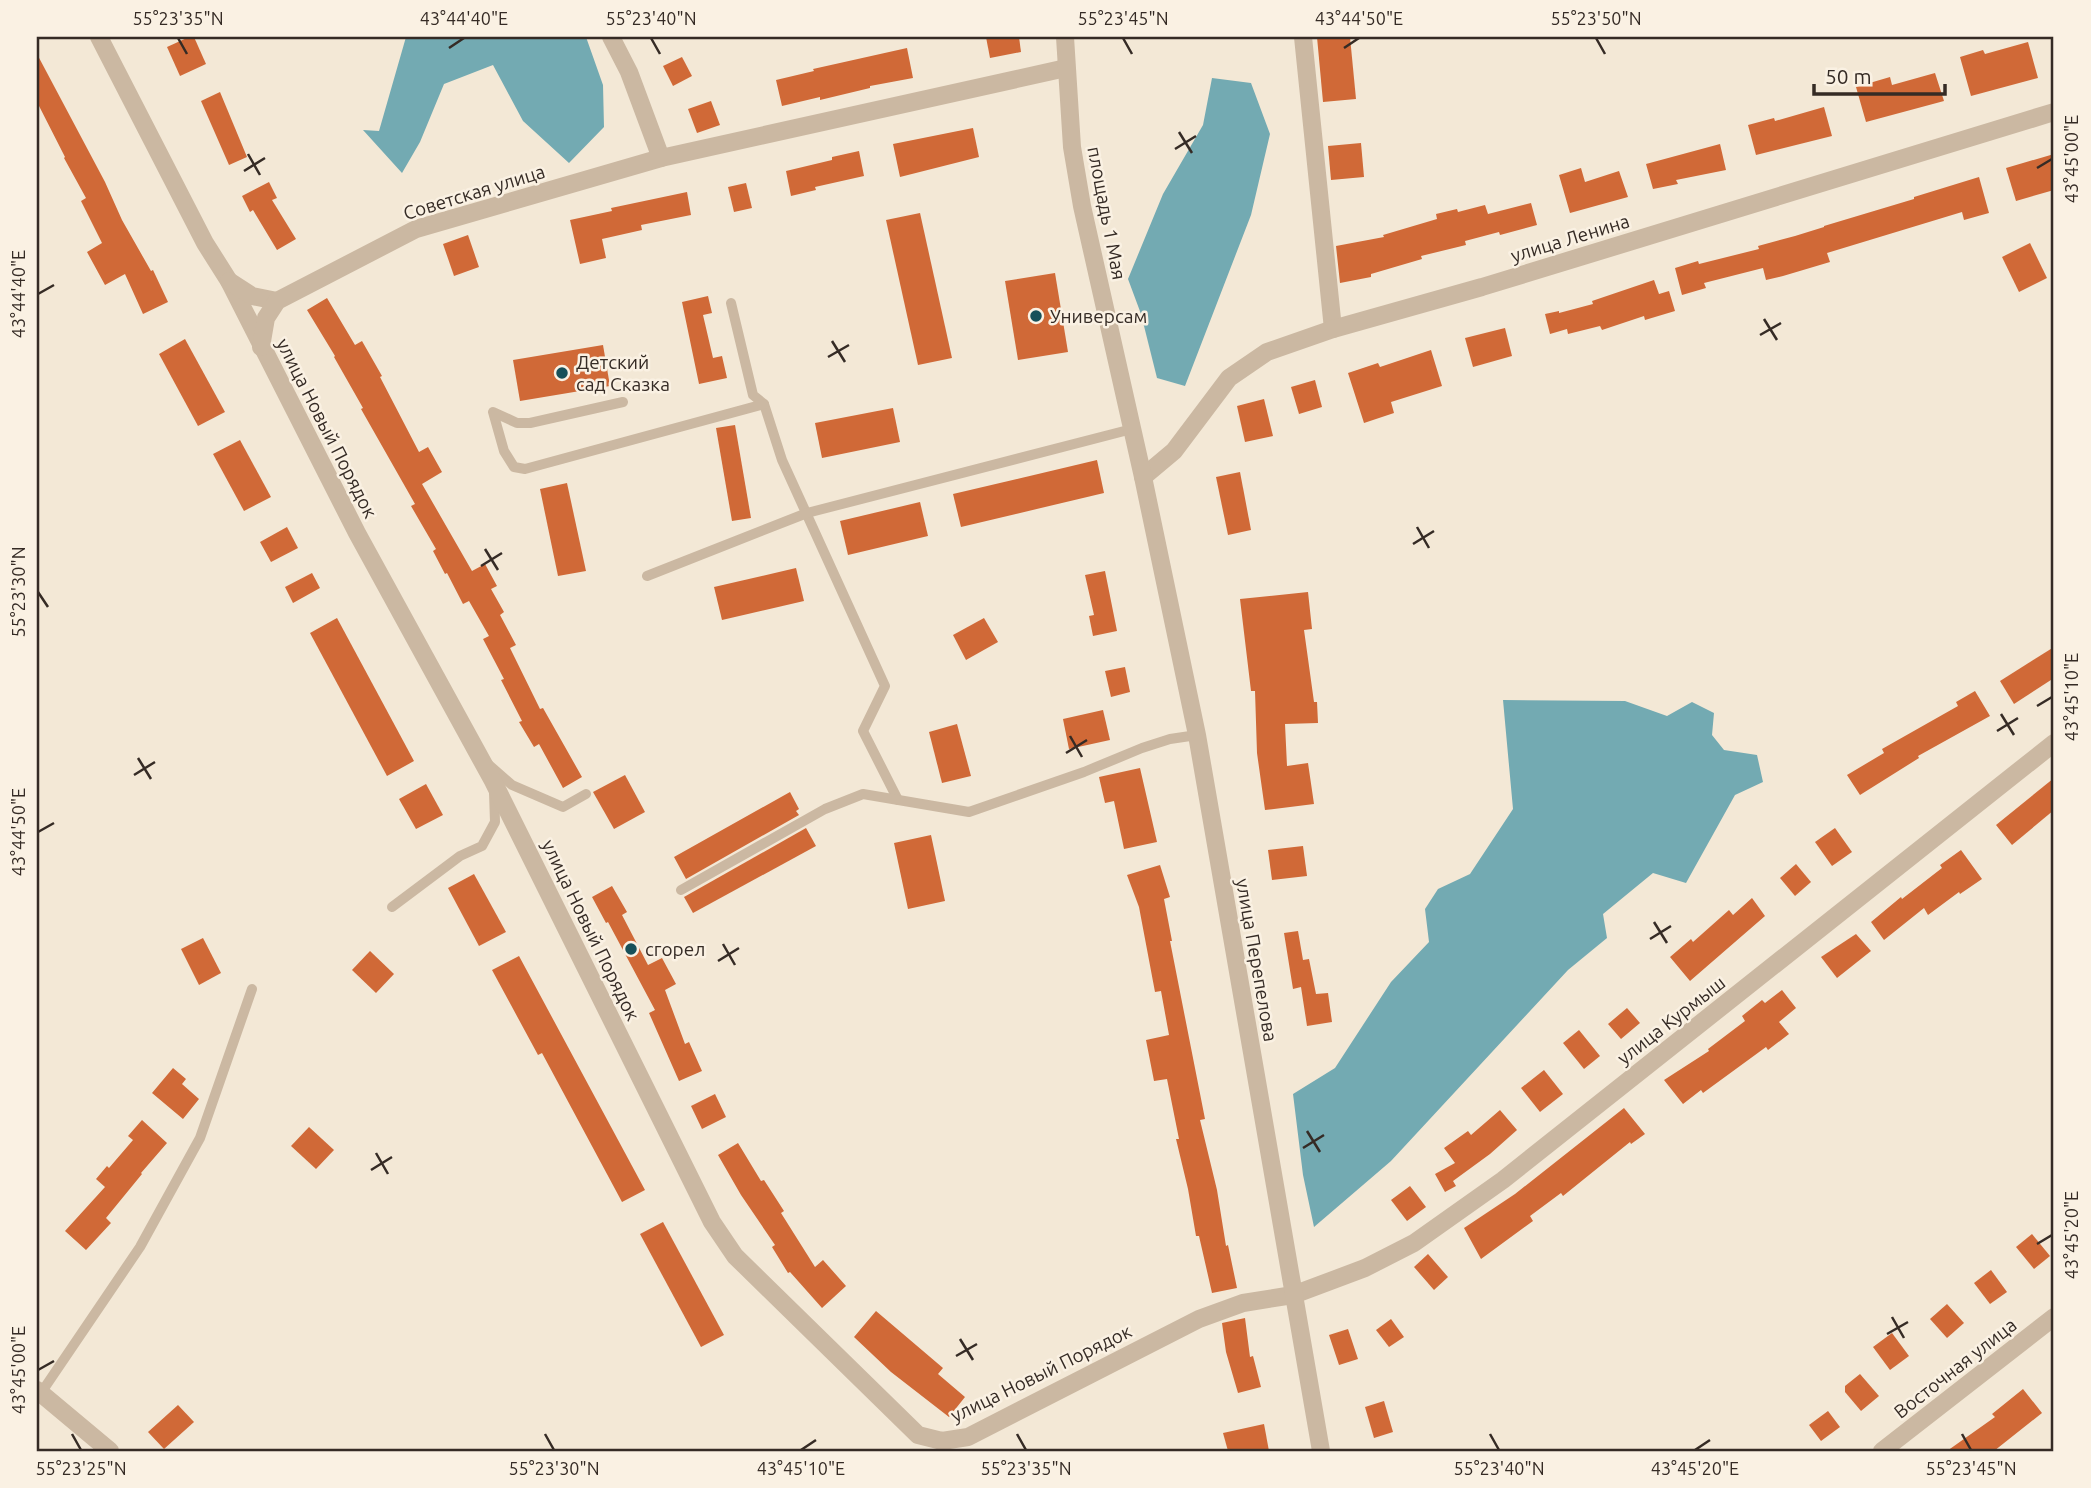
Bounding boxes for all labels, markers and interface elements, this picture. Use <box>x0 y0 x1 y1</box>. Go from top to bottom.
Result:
text: 55°23'35"N <box>132 8 224 28</box>
text: 43°44'40"E <box>420 8 508 28</box>
text: 55°23'40"N <box>605 8 697 28</box>
text: 55°23'45"N <box>1077 8 1169 28</box>
text: 43°44'50"E <box>1315 8 1403 28</box>
text: 55°23'50"N <box>1550 8 1642 28</box>
scale bar <box>1814 52 1946 96</box>
text: 50 m <box>1825 64 1872 88</box>
text: 43°45'00"E <box>2061 115 2081 203</box>
street label: площадь 1 Мая <box>1083 144 1131 282</box>
street label: Советская улица <box>400 160 548 224</box>
street label: улица Ленина <box>1508 209 1632 267</box>
text: 43°44'40"E <box>8 250 28 338</box>
place label: Универсам <box>1050 305 1147 327</box>
marker: Универсам <box>1028 308 1044 324</box>
street label: улица Новый Порядок <box>272 335 382 522</box>
place label: Детский сад Сказка <box>576 351 670 395</box>
marker: Детский сад Сказка <box>554 365 570 381</box>
text: 55°23'30"N <box>8 546 28 638</box>
text: 43°45'10"E <box>2061 653 2081 741</box>
text: 43°44'50"E <box>8 788 28 876</box>
street label: улица Новый Порядок <box>538 836 644 1024</box>
street label: улица Перепелова <box>1232 877 1282 1043</box>
place label: сгорел <box>645 938 705 960</box>
marker: сгорел <box>623 941 639 957</box>
street label: улица Курмыш <box>1613 971 1729 1069</box>
text: 43°45'20"E <box>2061 1191 2081 1279</box>
street label: Восточная улица <box>1889 1313 2021 1423</box>
street label: улица Новый Порядок <box>947 1320 1135 1426</box>
text: 43°45'00"E <box>8 1326 28 1414</box>
text: 55°23'25"N <box>35 1458 127 1478</box>
text: 55°23'30"N <box>508 1458 600 1478</box>
text: 43°45'10"E <box>757 1458 845 1478</box>
text: 55°23'35"N <box>980 1458 1072 1478</box>
text: 55°23'40"N <box>1453 1458 1545 1478</box>
text: 43°45'20"E <box>1651 1458 1739 1478</box>
text: 55°23'45"N <box>1925 1458 2017 1478</box>

